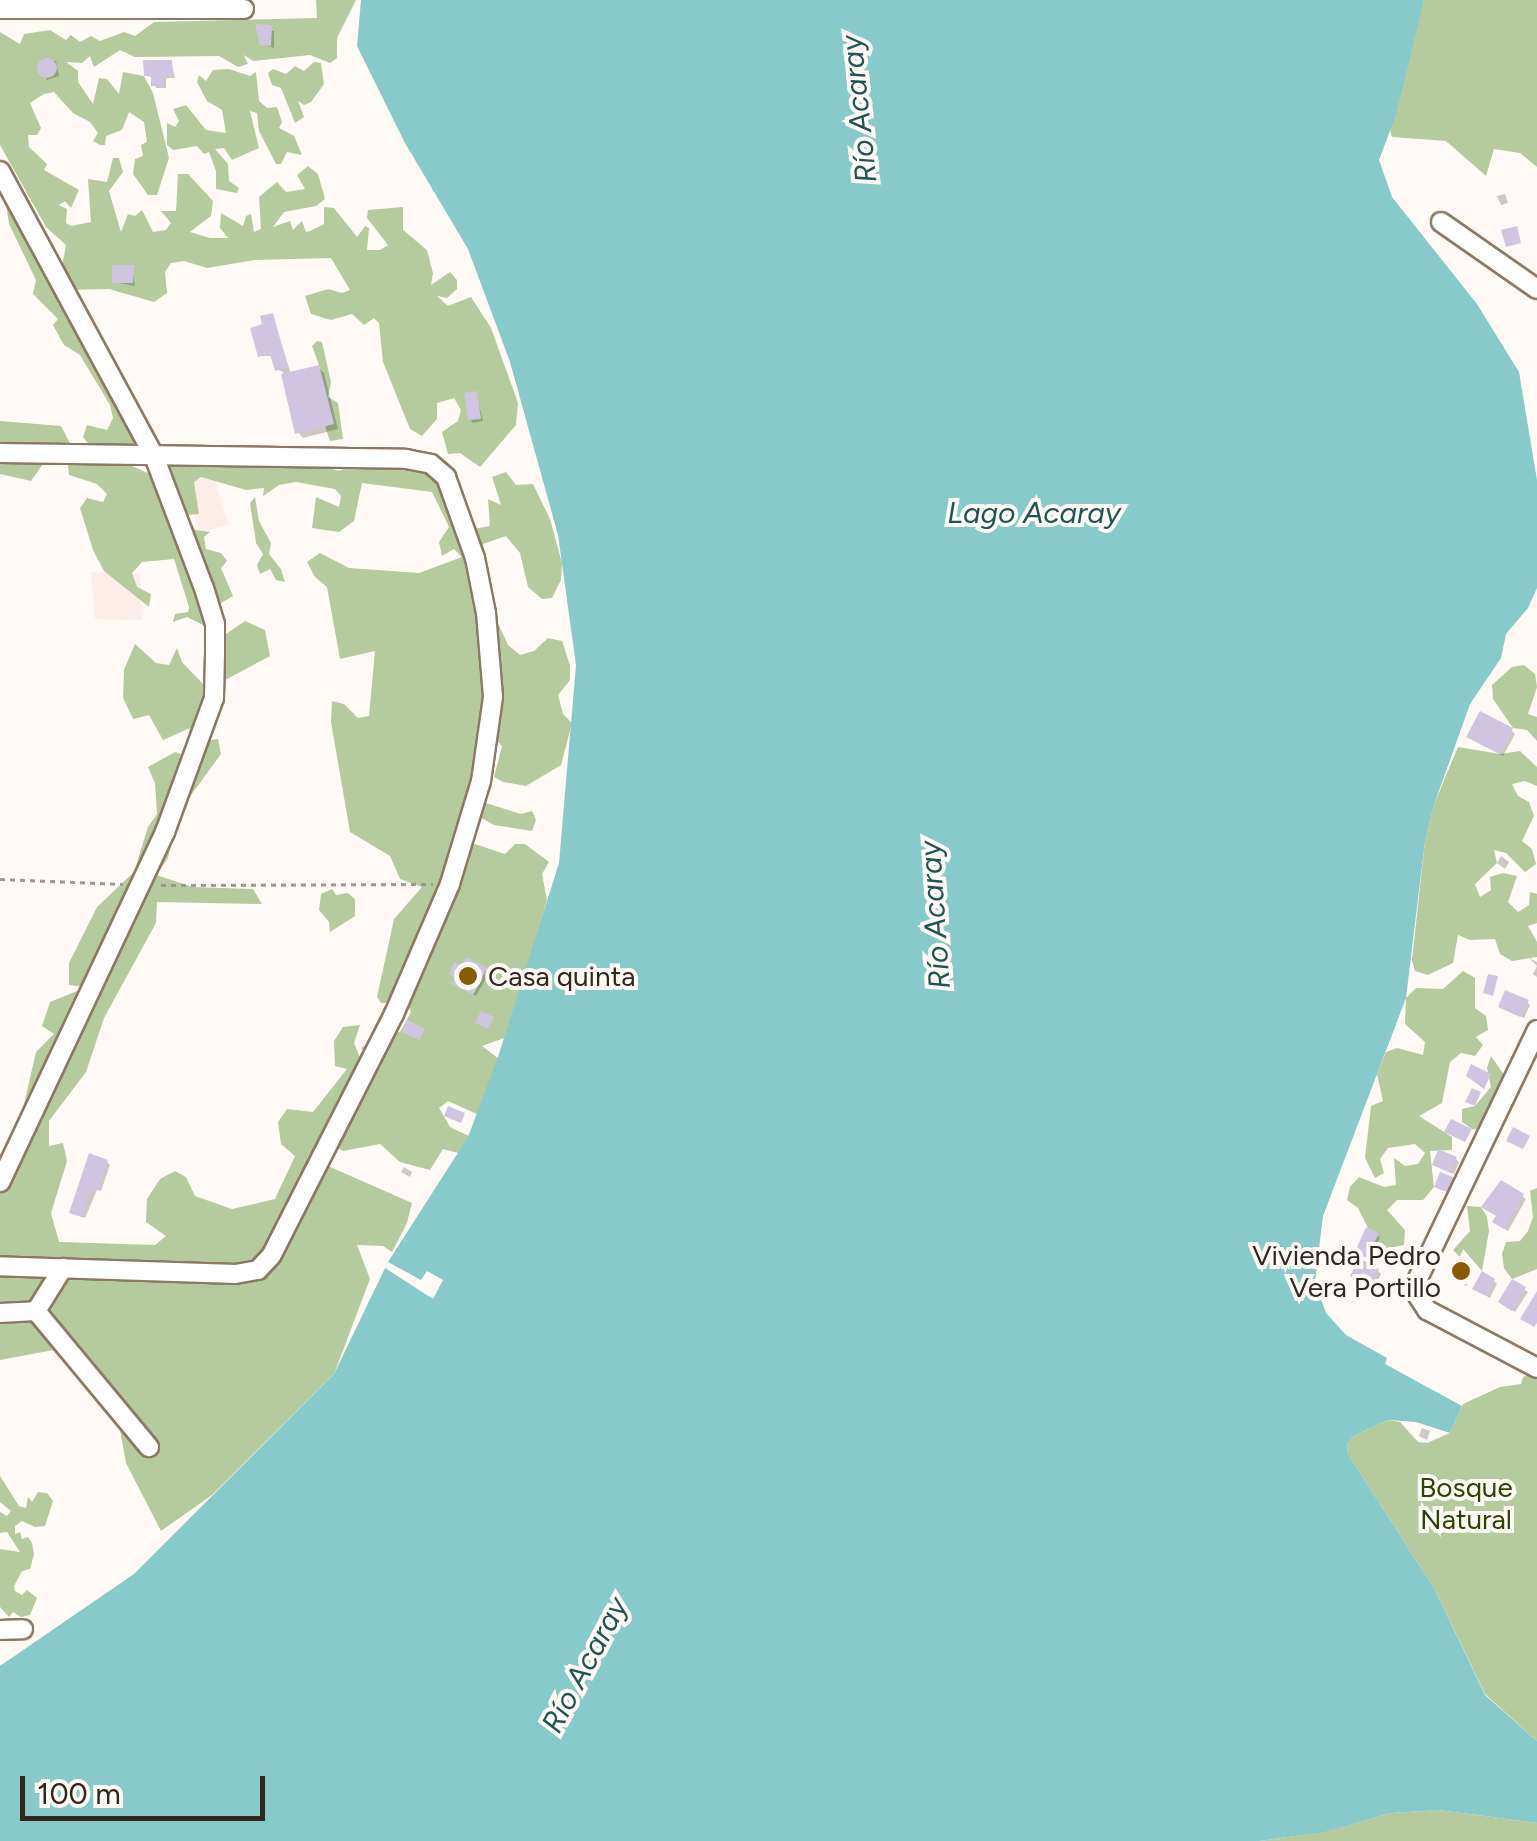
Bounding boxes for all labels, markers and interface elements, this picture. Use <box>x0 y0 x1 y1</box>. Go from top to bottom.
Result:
water label: Río Acaray <box>833 33 885 185</box>
water label: Lago Acaray <box>947 495 1121 531</box>
water label: Río Acaray <box>912 840 958 990</box>
place label: Casa quinta <box>488 959 635 993</box>
marker: Casa quinta <box>457 965 479 987</box>
place label: Vivienda Pedro Vera Portillo <box>1252 1238 1441 1304</box>
marker: Vivienda Pedro Vera Portillo <box>1450 1260 1472 1282</box>
park label: Bosque Natural <box>1419 1470 1513 1536</box>
water label: Río Acaray <box>534 1591 636 1739</box>
scale bar <box>25 1756 270 1818</box>
text: 100 m <box>37 1775 121 1812</box>

